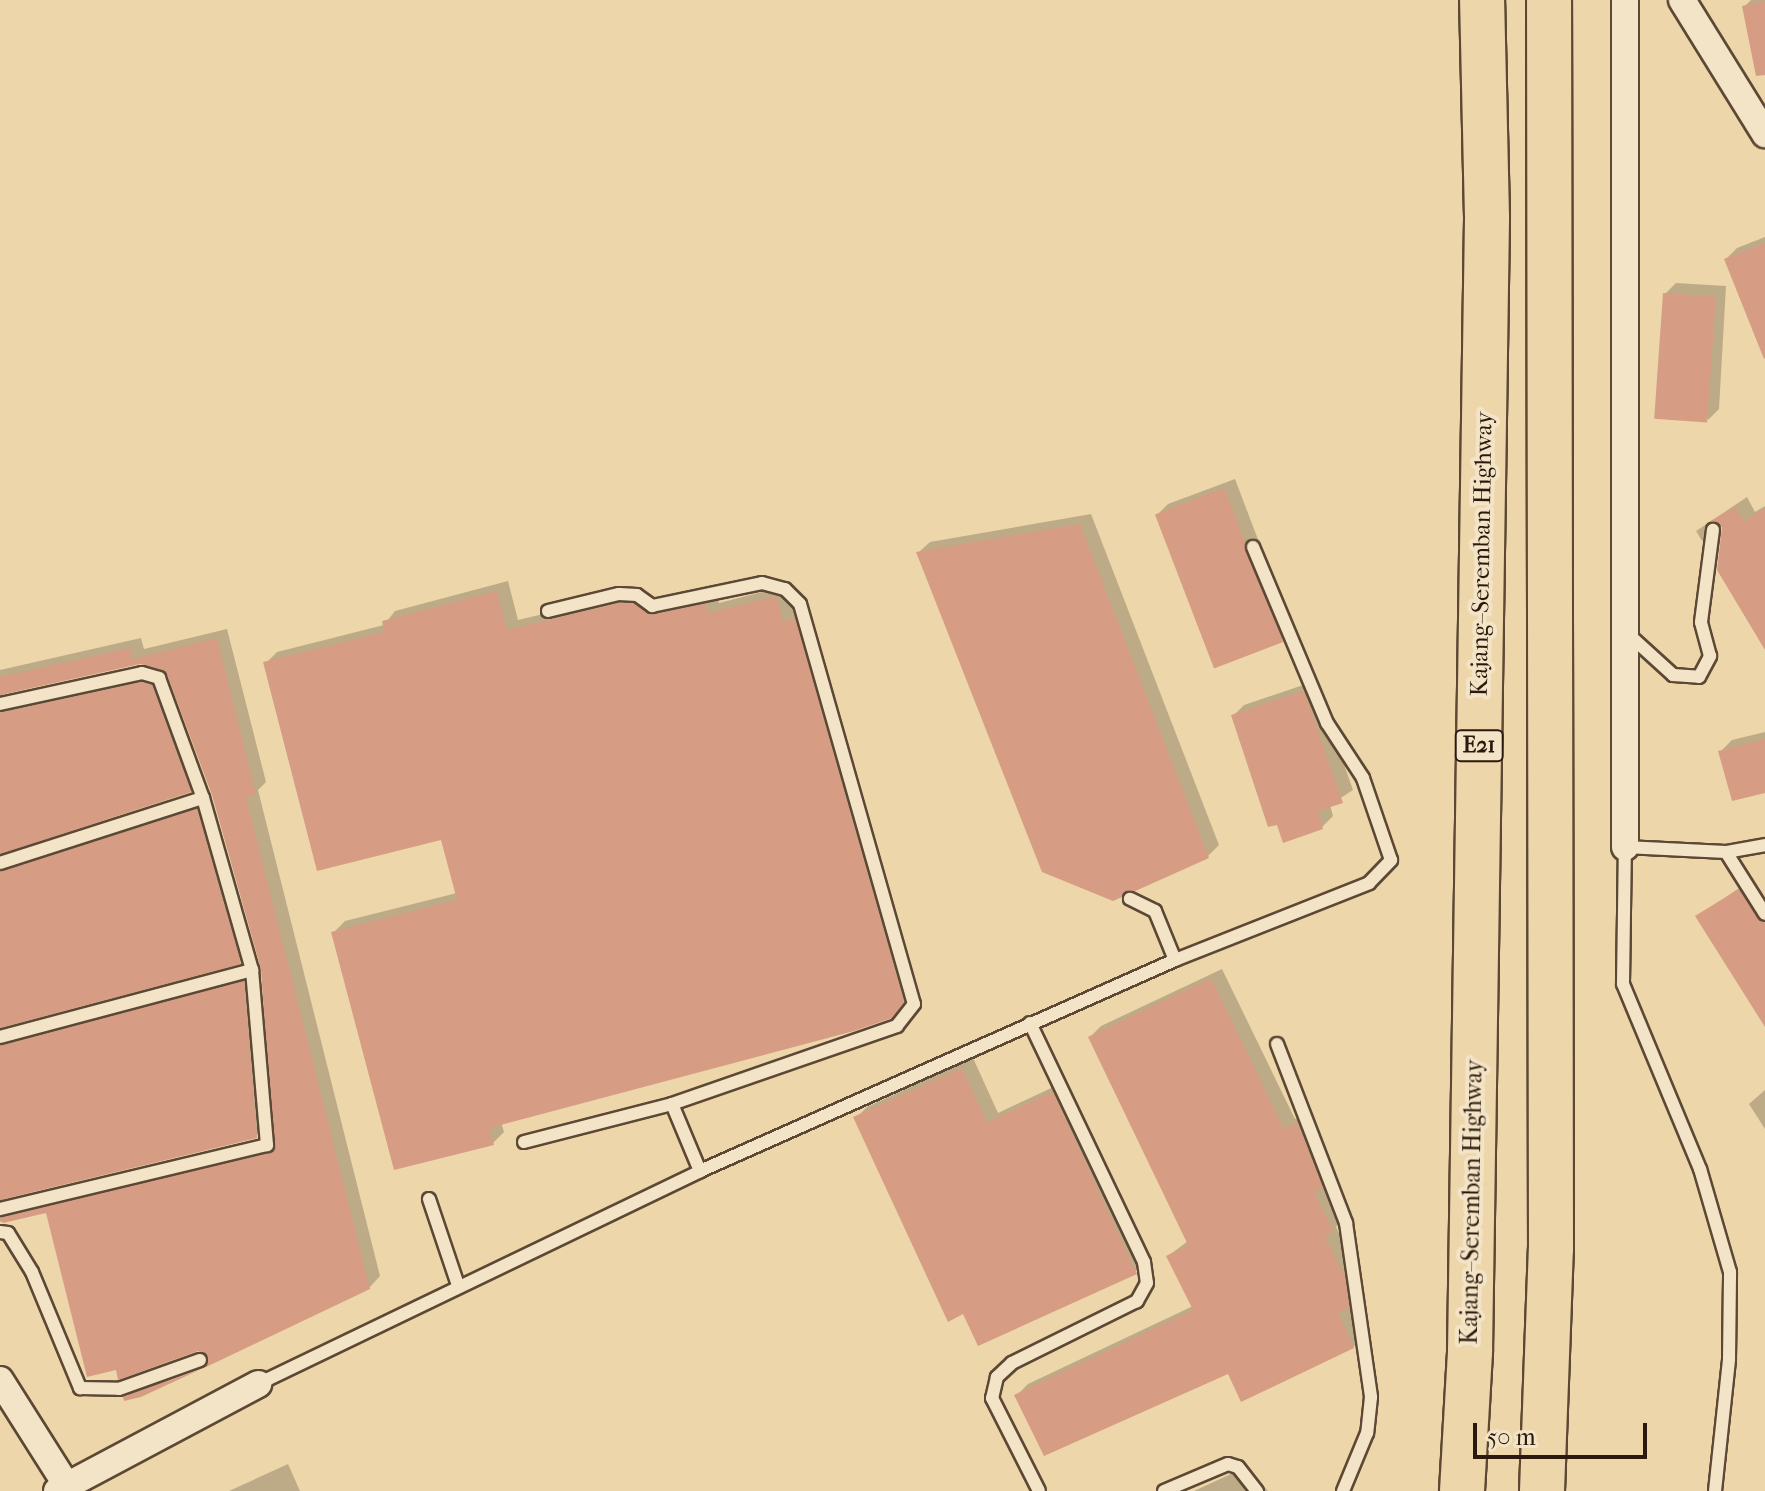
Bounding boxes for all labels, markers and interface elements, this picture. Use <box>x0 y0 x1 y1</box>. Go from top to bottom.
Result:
street label: Kajang–Seremban Highway <box>1465 411 1499 697</box>
road number: E21 <box>1453 728 1505 764</box>
street label: Kajang–Seremban Highway <box>1455 1059 1489 1345</box>
scale bar <box>1477 1407 1651 1457</box>
text: 50 m <box>1487 1423 1536 1451</box>

